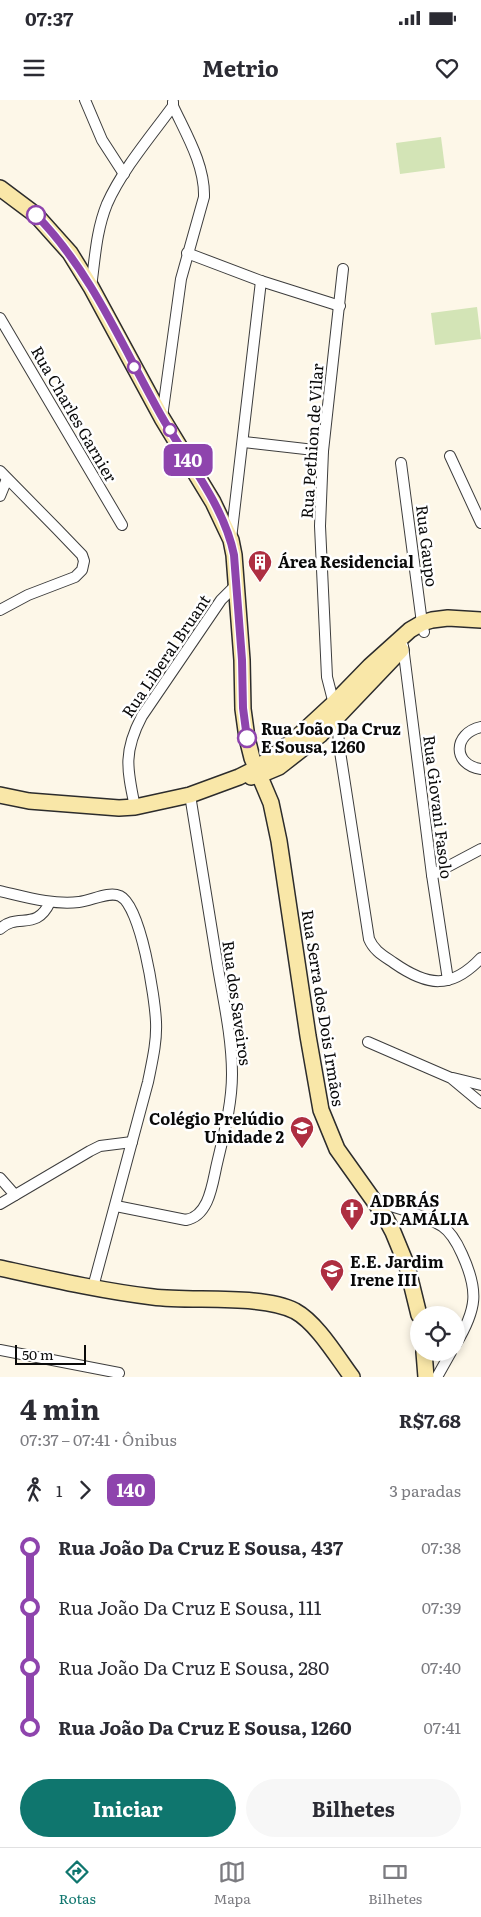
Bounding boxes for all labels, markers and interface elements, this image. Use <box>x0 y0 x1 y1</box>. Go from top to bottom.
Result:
text: 07:37 <box>25 4 73 32</box>
text: Metrio <box>202 51 279 84</box>
icon: menu <box>20 54 48 82</box>
icon: heart <box>433 54 461 82</box>
unlabelled marker <box>26 205 46 225</box>
street label: Rua Charles Garnier <box>26 341 124 486</box>
unlabelled marker <box>127 360 141 374</box>
street label: Rua Pethion de Vilar <box>294 362 328 519</box>
unlabelled marker <box>163 423 177 437</box>
line badge: 140 <box>159 444 217 476</box>
text: 140 <box>174 446 202 473</box>
street label: Rua Gaupo <box>411 503 445 588</box>
building icon: Área Residencial <box>247 549 273 583</box>
place label: Área Residencial <box>278 549 414 573</box>
street label: Rua Liberal Bruant <box>115 589 216 722</box>
place label: Rua João Da Cruz E Sousa, 1260 <box>261 716 401 758</box>
marker: Rua João Da Cruz E Sousa, 1260 <box>237 728 257 748</box>
street label: Rua Giovani Fasolo <box>418 734 460 880</box>
street label: Rua Serra dos Dois Irmãos <box>297 908 351 1108</box>
street label: Rua dos Saveiros <box>217 939 259 1067</box>
place label: Colégio Prelúdio Unidade 2 <box>149 1106 284 1148</box>
school or university icon: Colégio Prelúdio Unidade 2 <box>289 1115 315 1149</box>
place label: ADBRÁS JD. AMÁLIA <box>370 1188 469 1230</box>
church icon: ADBRÁS JD. AMÁLIA <box>339 1197 365 1231</box>
place label: E.E. Jardim Irene III <box>350 1249 444 1291</box>
school or university icon: E.E. Jardim Irene III <box>319 1258 345 1292</box>
map controls <box>410 1306 465 1361</box>
button: locate <box>410 1306 465 1361</box>
scale bar <box>15 1342 86 1365</box>
text: 50 m <box>22 1344 54 1364</box>
text: 4 min <box>20 1387 100 1429</box>
text: R$7.68 <box>399 1406 461 1434</box>
text: 07:37 – 07:41 · Ônibus <box>20 1427 177 1451</box>
icon: walk <box>20 1476 48 1504</box>
icon: forward <box>71 1476 99 1504</box>
text: 140 <box>117 1476 145 1503</box>
text: 1 <box>56 1478 63 1502</box>
text: 3 paradas <box>389 1478 461 1502</box>
text: Rua João Da Cruz E Sousa, 437 <box>58 1533 343 1561</box>
text: 07:38 <box>421 1535 461 1559</box>
text: Rua João Da Cruz E Sousa, 111 <box>58 1593 321 1621</box>
text: 07:39 <box>422 1595 461 1619</box>
text: Rua João Da Cruz E Sousa, 280 <box>58 1653 329 1681</box>
text: 07:40 <box>421 1655 461 1679</box>
text: Rua João Da Cruz E Sousa, 1260 <box>58 1713 352 1741</box>
text: 07:41 <box>424 1715 461 1739</box>
button: Iniciar <box>20 1779 236 1837</box>
button: Bilhetes <box>246 1779 461 1837</box>
tab: Rotas <box>59 1858 96 1908</box>
tab: Mapa <box>213 1858 251 1908</box>
tab: Bilhetes <box>368 1858 422 1908</box>

